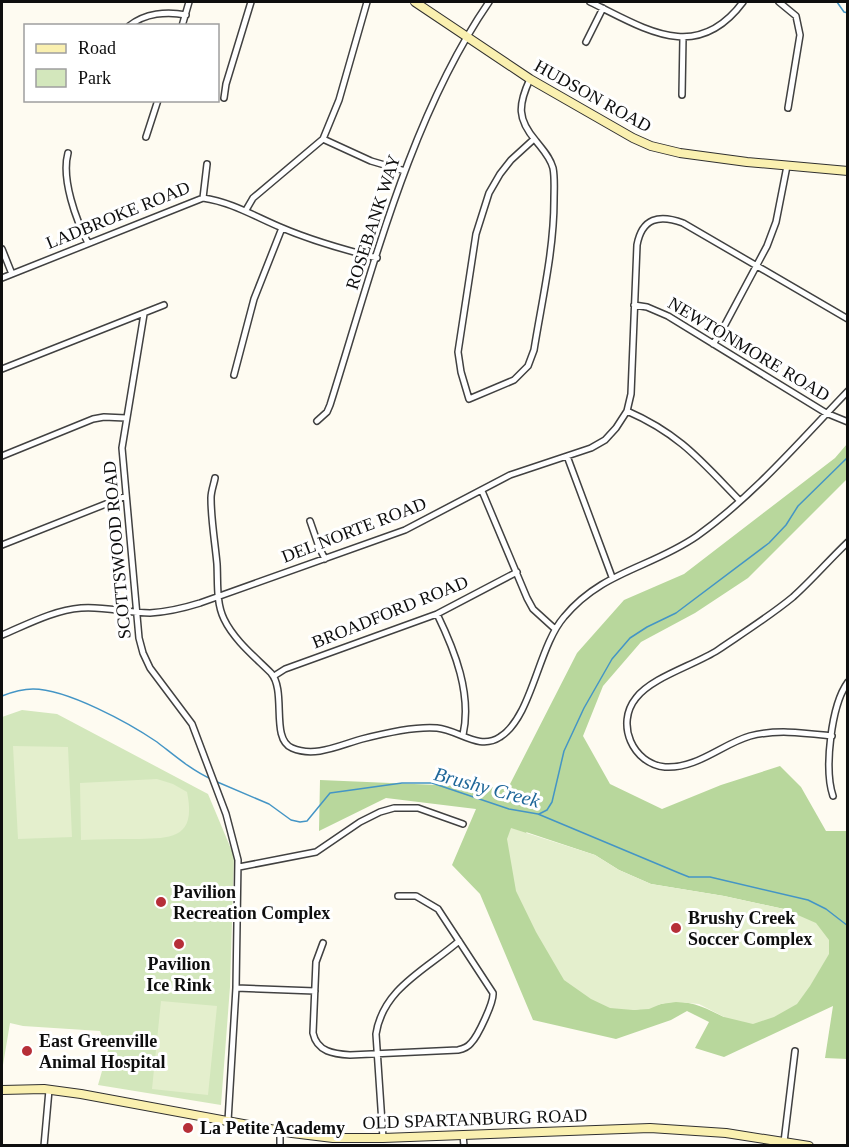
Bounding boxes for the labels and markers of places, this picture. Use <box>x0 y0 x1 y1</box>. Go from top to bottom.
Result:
place label: Pavilion Recreation Complex <box>173 882 330 923</box>
marker: Pavilion Recreation Complex <box>154 895 168 909</box>
place label: Brushy Creek Soccer Complex <box>688 908 812 949</box>
marker: Brushy Creek Soccer Complex <box>669 921 683 935</box>
marker: Pavilion Ice Rink <box>172 937 186 951</box>
place label: Pavilion Ice Rink <box>146 954 212 995</box>
place label: East Greenville Animal Hospital <box>39 1031 166 1072</box>
marker: East Greenville Animal Hospital <box>20 1044 34 1058</box>
place label: La Petite Academy <box>200 1118 345 1138</box>
marker: La Petite Academy <box>181 1121 195 1135</box>

